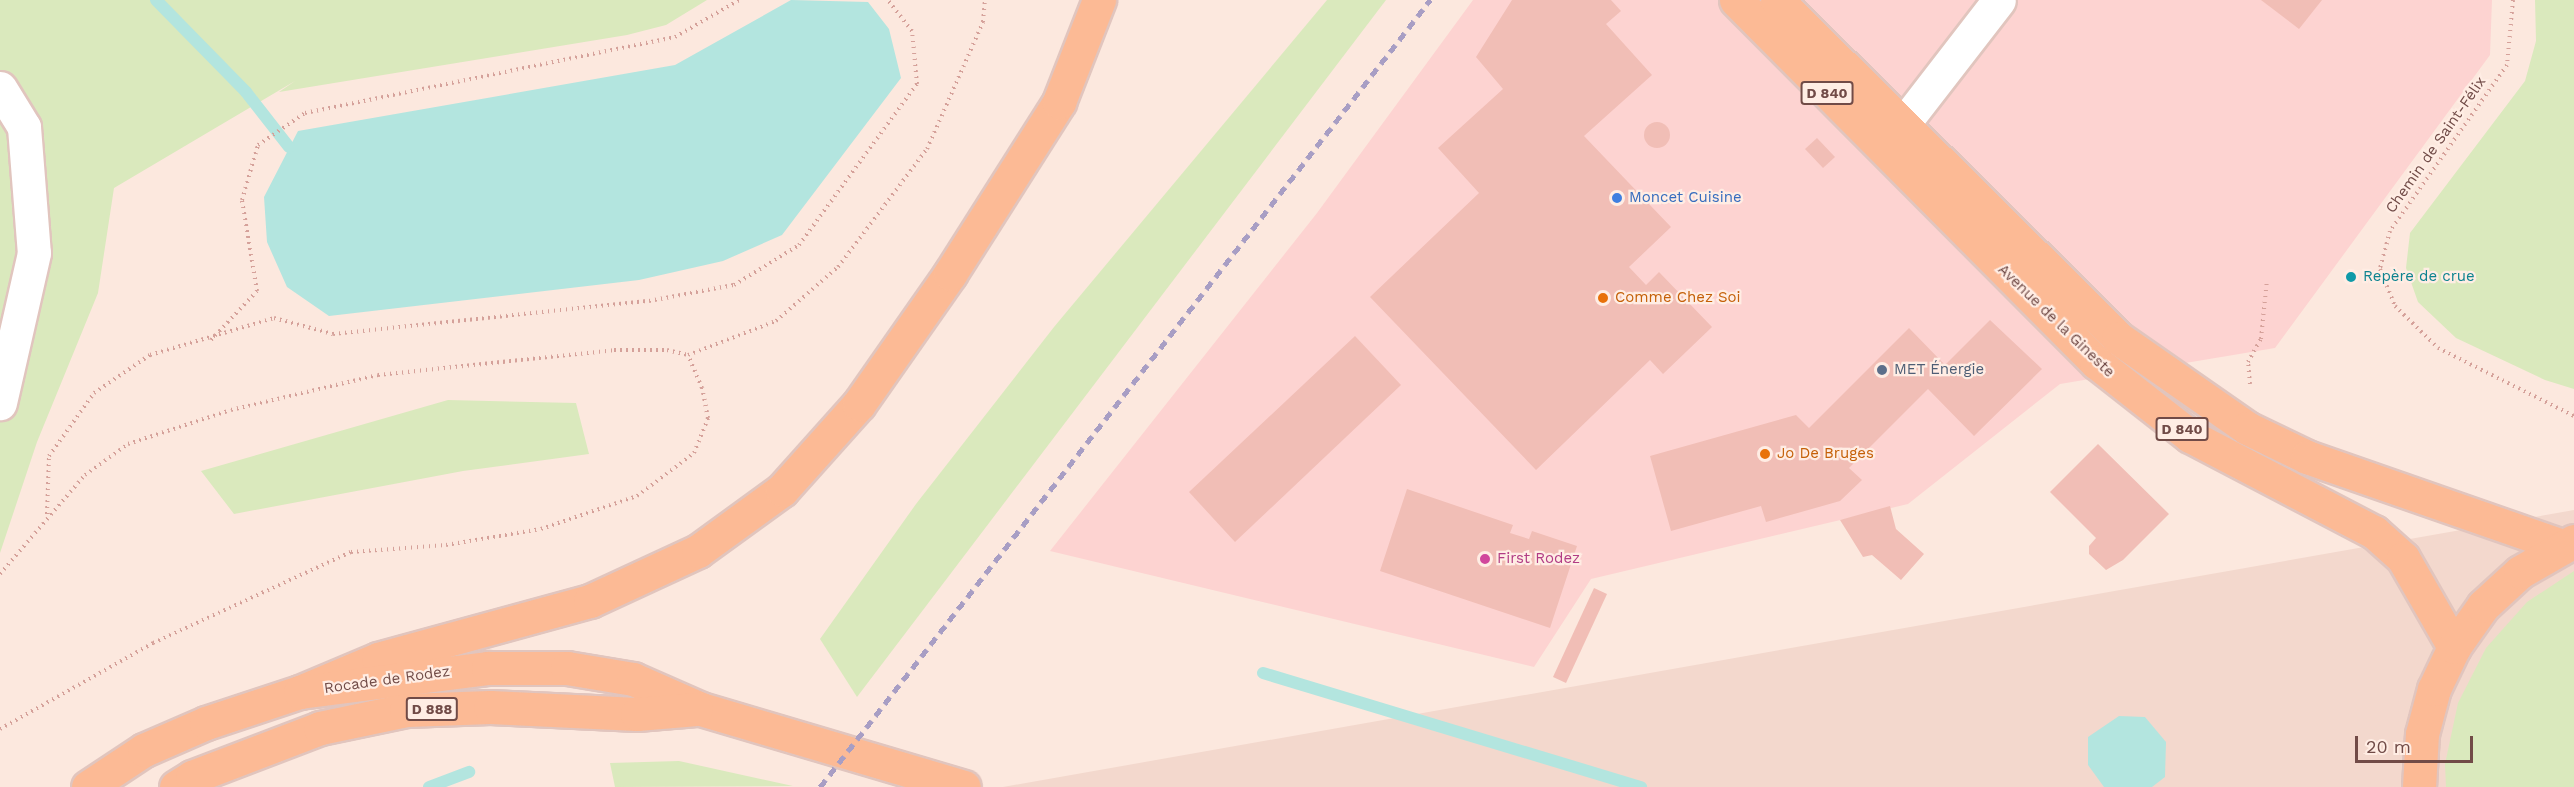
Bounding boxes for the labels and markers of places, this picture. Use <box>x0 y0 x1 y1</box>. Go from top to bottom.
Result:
place label: Moncet Cuisine <box>1629 189 1742 207</box>
marker: Moncet Cuisine <box>1610 191 1624 205</box>
place label: Repère de crue <box>2363 268 2475 286</box>
marker: Repère de crue <box>2344 270 2358 284</box>
place label: Comme Chez Soi <box>1615 289 1741 307</box>
marker: Comme Chez Soi <box>1596 291 1610 305</box>
place label: MET Énergie <box>1894 361 1984 379</box>
marker: MET Énergie <box>1875 363 1889 377</box>
place label: Jo De Bruges <box>1777 445 1874 463</box>
marker: Jo De Bruges <box>1758 447 1772 461</box>
place label: First Rodez <box>1497 550 1580 568</box>
marker: First Rodez <box>1478 552 1492 566</box>

